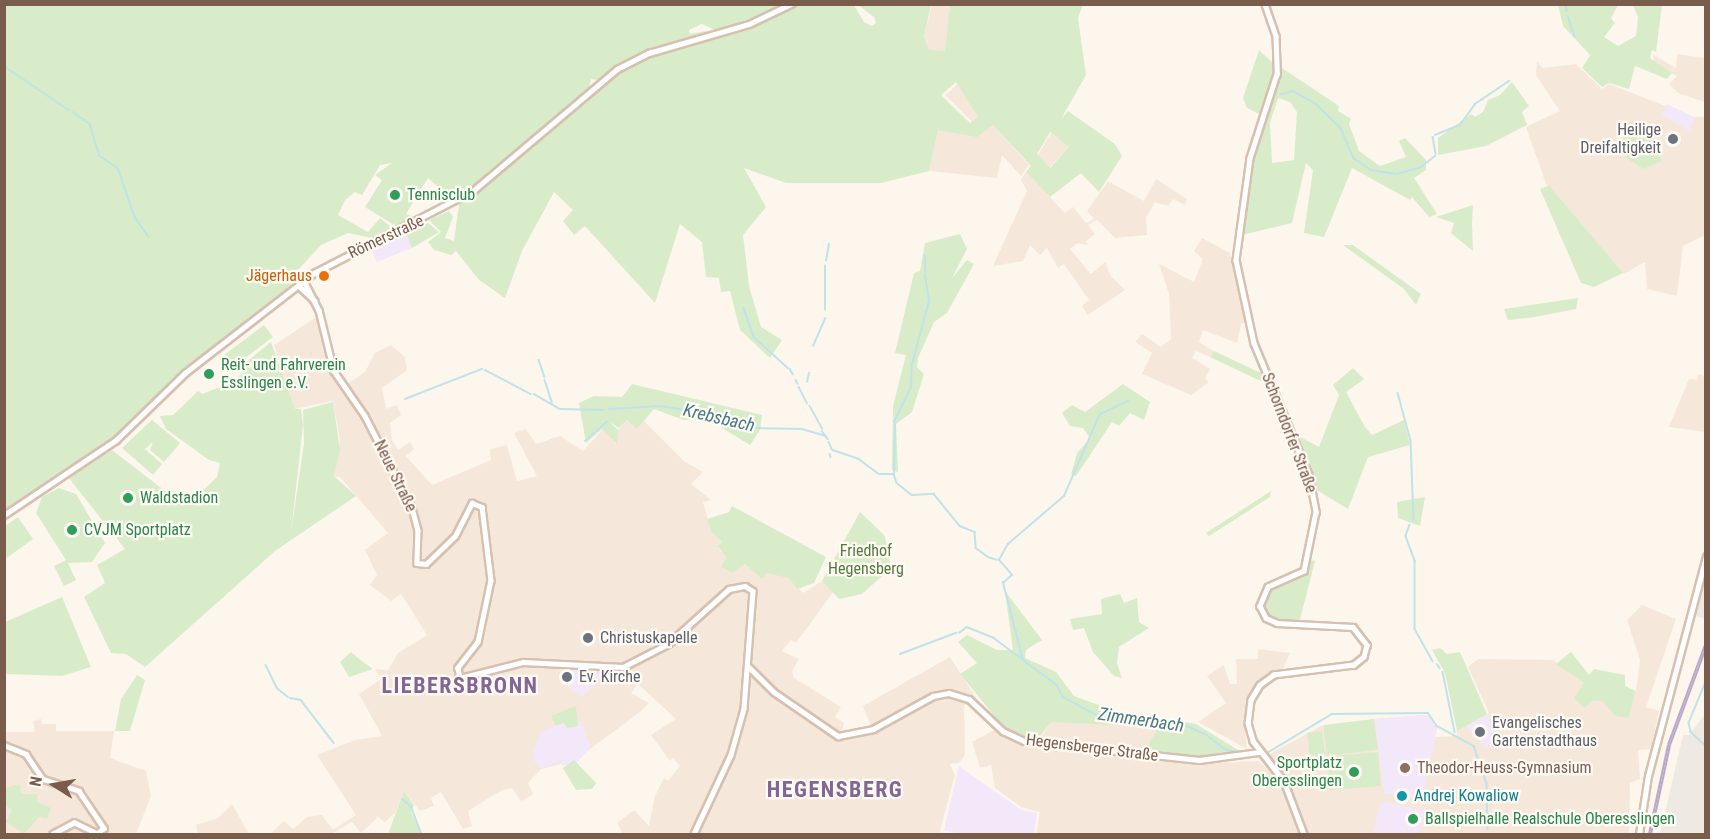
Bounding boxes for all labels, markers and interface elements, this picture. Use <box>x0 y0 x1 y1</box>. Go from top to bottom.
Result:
place label: Heilige Dreifaltigkeit <box>1580 120 1661 158</box>
marker: Heilige Dreifaltigkeit <box>1666 132 1680 146</box>
place label: Tennisclub <box>407 185 475 205</box>
marker: Tennisclub <box>388 188 402 202</box>
street label: Römerstraße <box>345 211 427 263</box>
place label: Jägerhaus <box>246 266 312 286</box>
marker: Jägerhaus <box>317 269 331 283</box>
place label: Reit- und Fahrverein Esslingen e.V. <box>221 355 346 393</box>
marker: Reit- und Fahrverein Esslingen e.V. <box>202 367 216 381</box>
street label: Schorndorfer Straße <box>1257 370 1321 496</box>
water label: Krebsbach <box>681 399 757 437</box>
street label: Neue Straße <box>369 437 421 515</box>
place label: Waldstadion <box>140 488 218 508</box>
marker: Waldstadion <box>121 491 135 505</box>
place label: CVJM Sportplatz <box>84 520 191 540</box>
marker: CVJM Sportplatz <box>65 523 79 537</box>
park label: Friedhof Hegensberg <box>828 541 904 579</box>
place label: Christuskapelle <box>600 628 698 648</box>
marker: Christuskapelle <box>581 631 595 645</box>
place label: Ev. Kirche <box>579 667 640 687</box>
marker: Ev. Kirche <box>560 670 574 684</box>
district label: LIEBERSBRONN <box>381 673 539 699</box>
water label: Zimmerbach <box>1097 703 1185 737</box>
place label: Evangelisches Gartenstadthaus <box>1492 713 1597 751</box>
marker: Evangelisches Gartenstadthaus <box>1473 725 1487 739</box>
street label: Hegensberger Straße <box>1025 730 1159 766</box>
place label: Sportplatz Oberesslingen <box>1252 753 1342 791</box>
north arrow <box>24 755 84 815</box>
place label: Theodor-Heuss-Gymnasium <box>1417 758 1591 778</box>
marker: Theodor-Heuss-Gymnasium <box>1398 761 1412 775</box>
marker: Sportplatz Oberesslingen <box>1347 765 1361 779</box>
text: N <box>26 775 46 788</box>
district label: HEGENSBERG <box>767 777 903 803</box>
place label: Andrej Kowaliow <box>1414 786 1519 806</box>
marker: Andrej Kowaliow <box>1395 789 1409 803</box>
place label: Ballspielhalle Realschule Oberesslingen <box>1425 809 1675 829</box>
marker: Ballspielhalle Realschule Oberesslingen <box>1406 812 1420 826</box>

